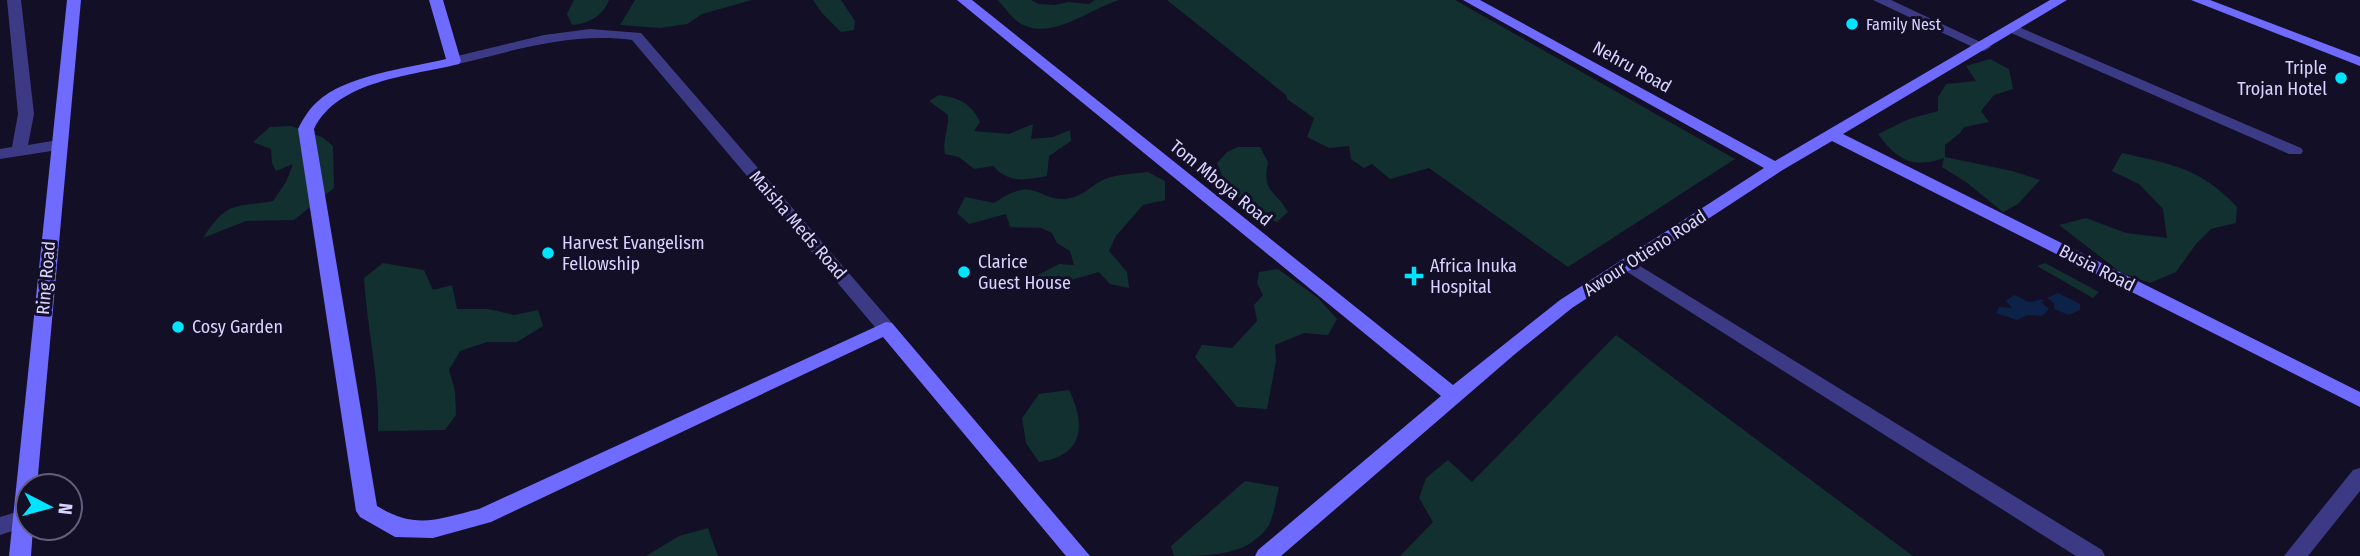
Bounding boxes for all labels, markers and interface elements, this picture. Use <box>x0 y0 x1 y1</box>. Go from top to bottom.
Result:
place label: Family Nest <box>1866 15 1942 34</box>
marker: Family Nest <box>1844 16 1860 32</box>
street label: Nehru Road <box>1589 36 1675 98</box>
place label: Triple Trojan Hotel <box>2237 57 2327 100</box>
marker: Triple Trojan Hotel <box>2333 70 2349 86</box>
street label: Tom Mboya Road <box>1166 135 1276 231</box>
street label: Maisha Meds Road <box>745 166 851 284</box>
street label: Awour Otieno Road <box>1580 205 1710 301</box>
place label: Harvest Evangelism Fellowship <box>562 232 705 275</box>
street label: Ring Road <box>32 240 60 316</box>
street label: Busia Road <box>2056 240 2138 296</box>
marker: Harvest Evangelism Fellowship <box>540 245 556 261</box>
place label: Clarice Guest House <box>978 251 1071 294</box>
place label: Africa Inuka Hospital <box>1430 255 1517 298</box>
marker: Clarice Guest House <box>956 264 972 280</box>
marker: Africa Inuka Hospital <box>1404 266 1424 286</box>
place label: Cosy Garden <box>192 316 283 338</box>
marker: Cosy Garden <box>170 319 186 335</box>
north arrow <box>14 472 84 542</box>
text: N <box>53 502 77 516</box>

